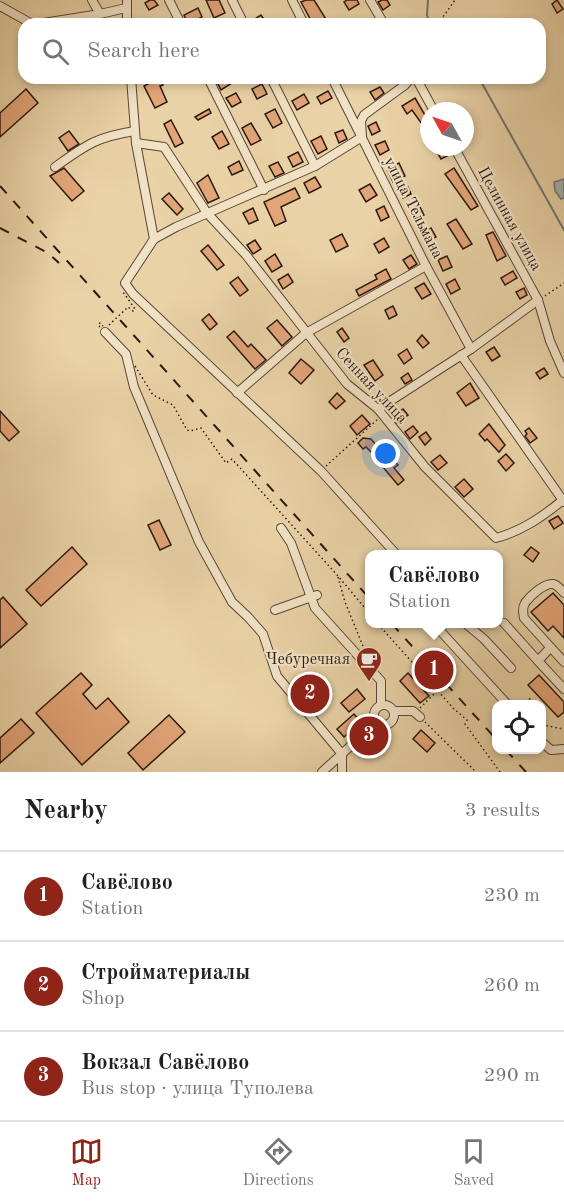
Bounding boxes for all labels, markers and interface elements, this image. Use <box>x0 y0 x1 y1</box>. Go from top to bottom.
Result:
search box <box>18 18 546 84</box>
icon: search <box>39 35 72 68</box>
text: Search here <box>87 40 200 62</box>
north arrow <box>420 102 474 156</box>
street label: улица Тельмана <box>381 155 445 261</box>
street label: Целинная улица <box>474 164 544 274</box>
street label: Сенная улица <box>332 345 410 427</box>
your location <box>371 439 400 468</box>
popup <box>365 550 503 628</box>
text: Савёлово <box>388 565 480 587</box>
text: Station <box>388 592 451 612</box>
cafe icon: Чебуречная <box>354 645 384 683</box>
pin: 1 <box>414 648 454 692</box>
place label: Чебуречная <box>266 652 350 668</box>
pin: 2 <box>290 672 330 716</box>
map controls <box>492 700 546 754</box>
button: locate <box>492 700 546 754</box>
pin: 3 <box>350 714 388 758</box>
text: Nearby <box>24 798 108 824</box>
text: 3 results <box>465 801 540 821</box>
text: Савёлово <box>81 872 173 894</box>
text: 1 <box>38 886 49 906</box>
text: 230 m <box>484 886 540 906</box>
text: Station <box>81 899 143 919</box>
text: Стройматериалы <box>81 962 250 984</box>
text: 2 <box>38 976 49 996</box>
text: 260 m <box>484 976 540 996</box>
text: Shop <box>81 989 125 1009</box>
text: Вокзал Савёлово <box>81 1052 249 1074</box>
text: 3 <box>38 1066 49 1086</box>
text: 290 m <box>484 1066 540 1086</box>
text: Bus stop · улица Туполева <box>81 1079 314 1099</box>
tab: Map <box>70 1135 103 1191</box>
tab: Directions <box>243 1135 314 1191</box>
tab: Saved <box>453 1135 494 1191</box>

